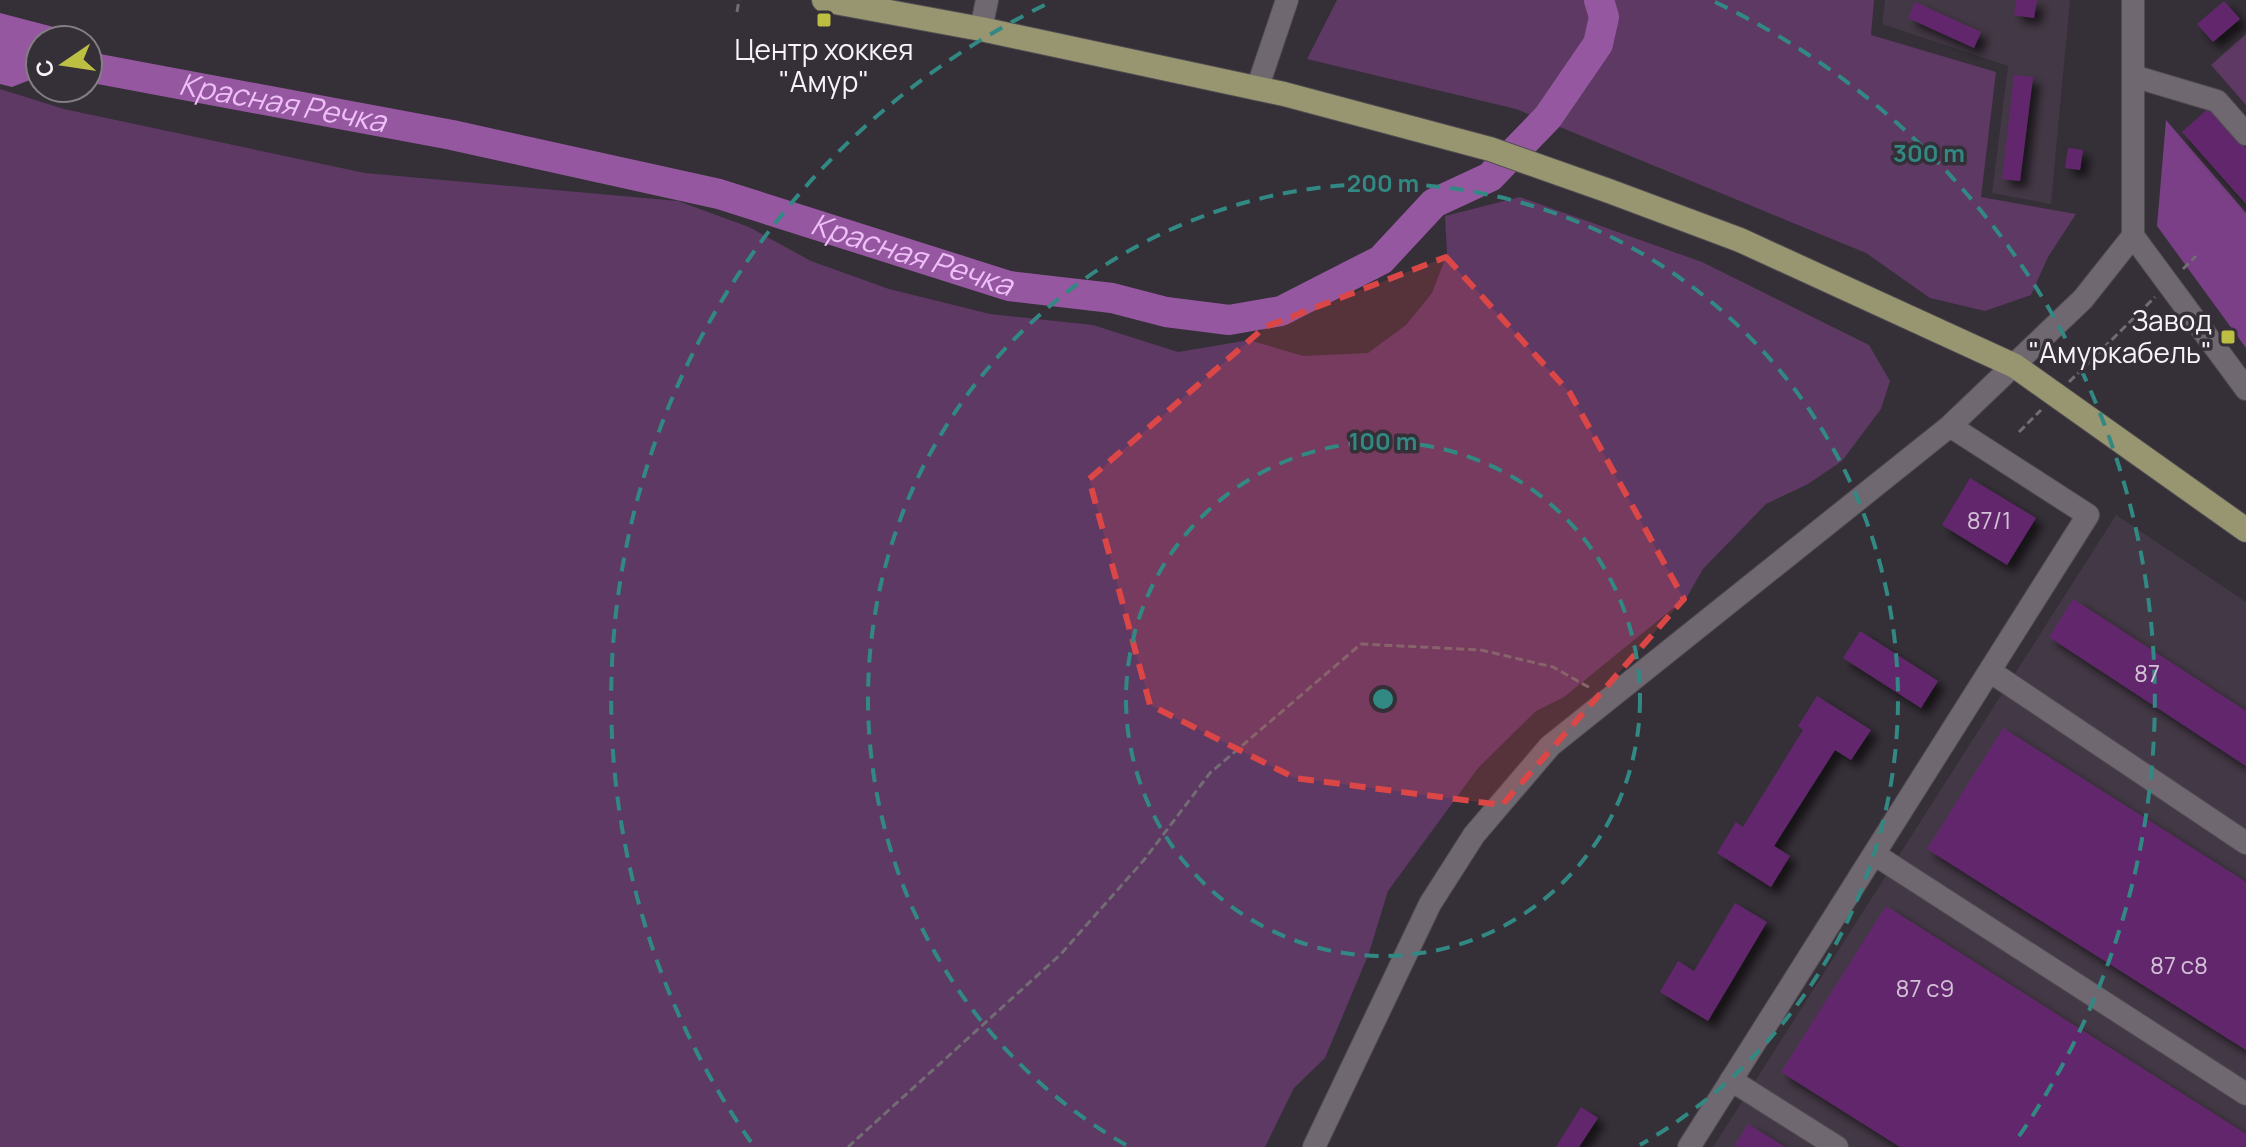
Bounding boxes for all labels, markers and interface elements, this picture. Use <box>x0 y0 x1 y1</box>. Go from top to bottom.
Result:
marker: Центр хоккея "Амур" <box>815 11 833 29</box>
north arrow <box>24 24 104 104</box>
place label: Центр хоккея "Амур" <box>735 30 913 100</box>
text: С <box>28 57 61 80</box>
water label: Красная Речка <box>176 63 391 142</box>
text: 300 m <box>1893 136 1965 169</box>
text: 200 m <box>1347 166 1419 199</box>
water label: Красная Речка <box>806 203 1020 305</box>
place label: Завод "Амуркабель" <box>2028 301 2212 371</box>
marker: Завод "Амуркабель" <box>2219 328 2237 346</box>
text: 100 m <box>1349 424 1417 457</box>
house number: 87/1 <box>1967 503 2011 536</box>
house number: 87 <box>2134 656 2160 689</box>
centre of rings <box>1369 685 1397 713</box>
house number: 87 с8 <box>2150 948 2208 981</box>
house number: 87 с9 <box>1896 971 1954 1004</box>

